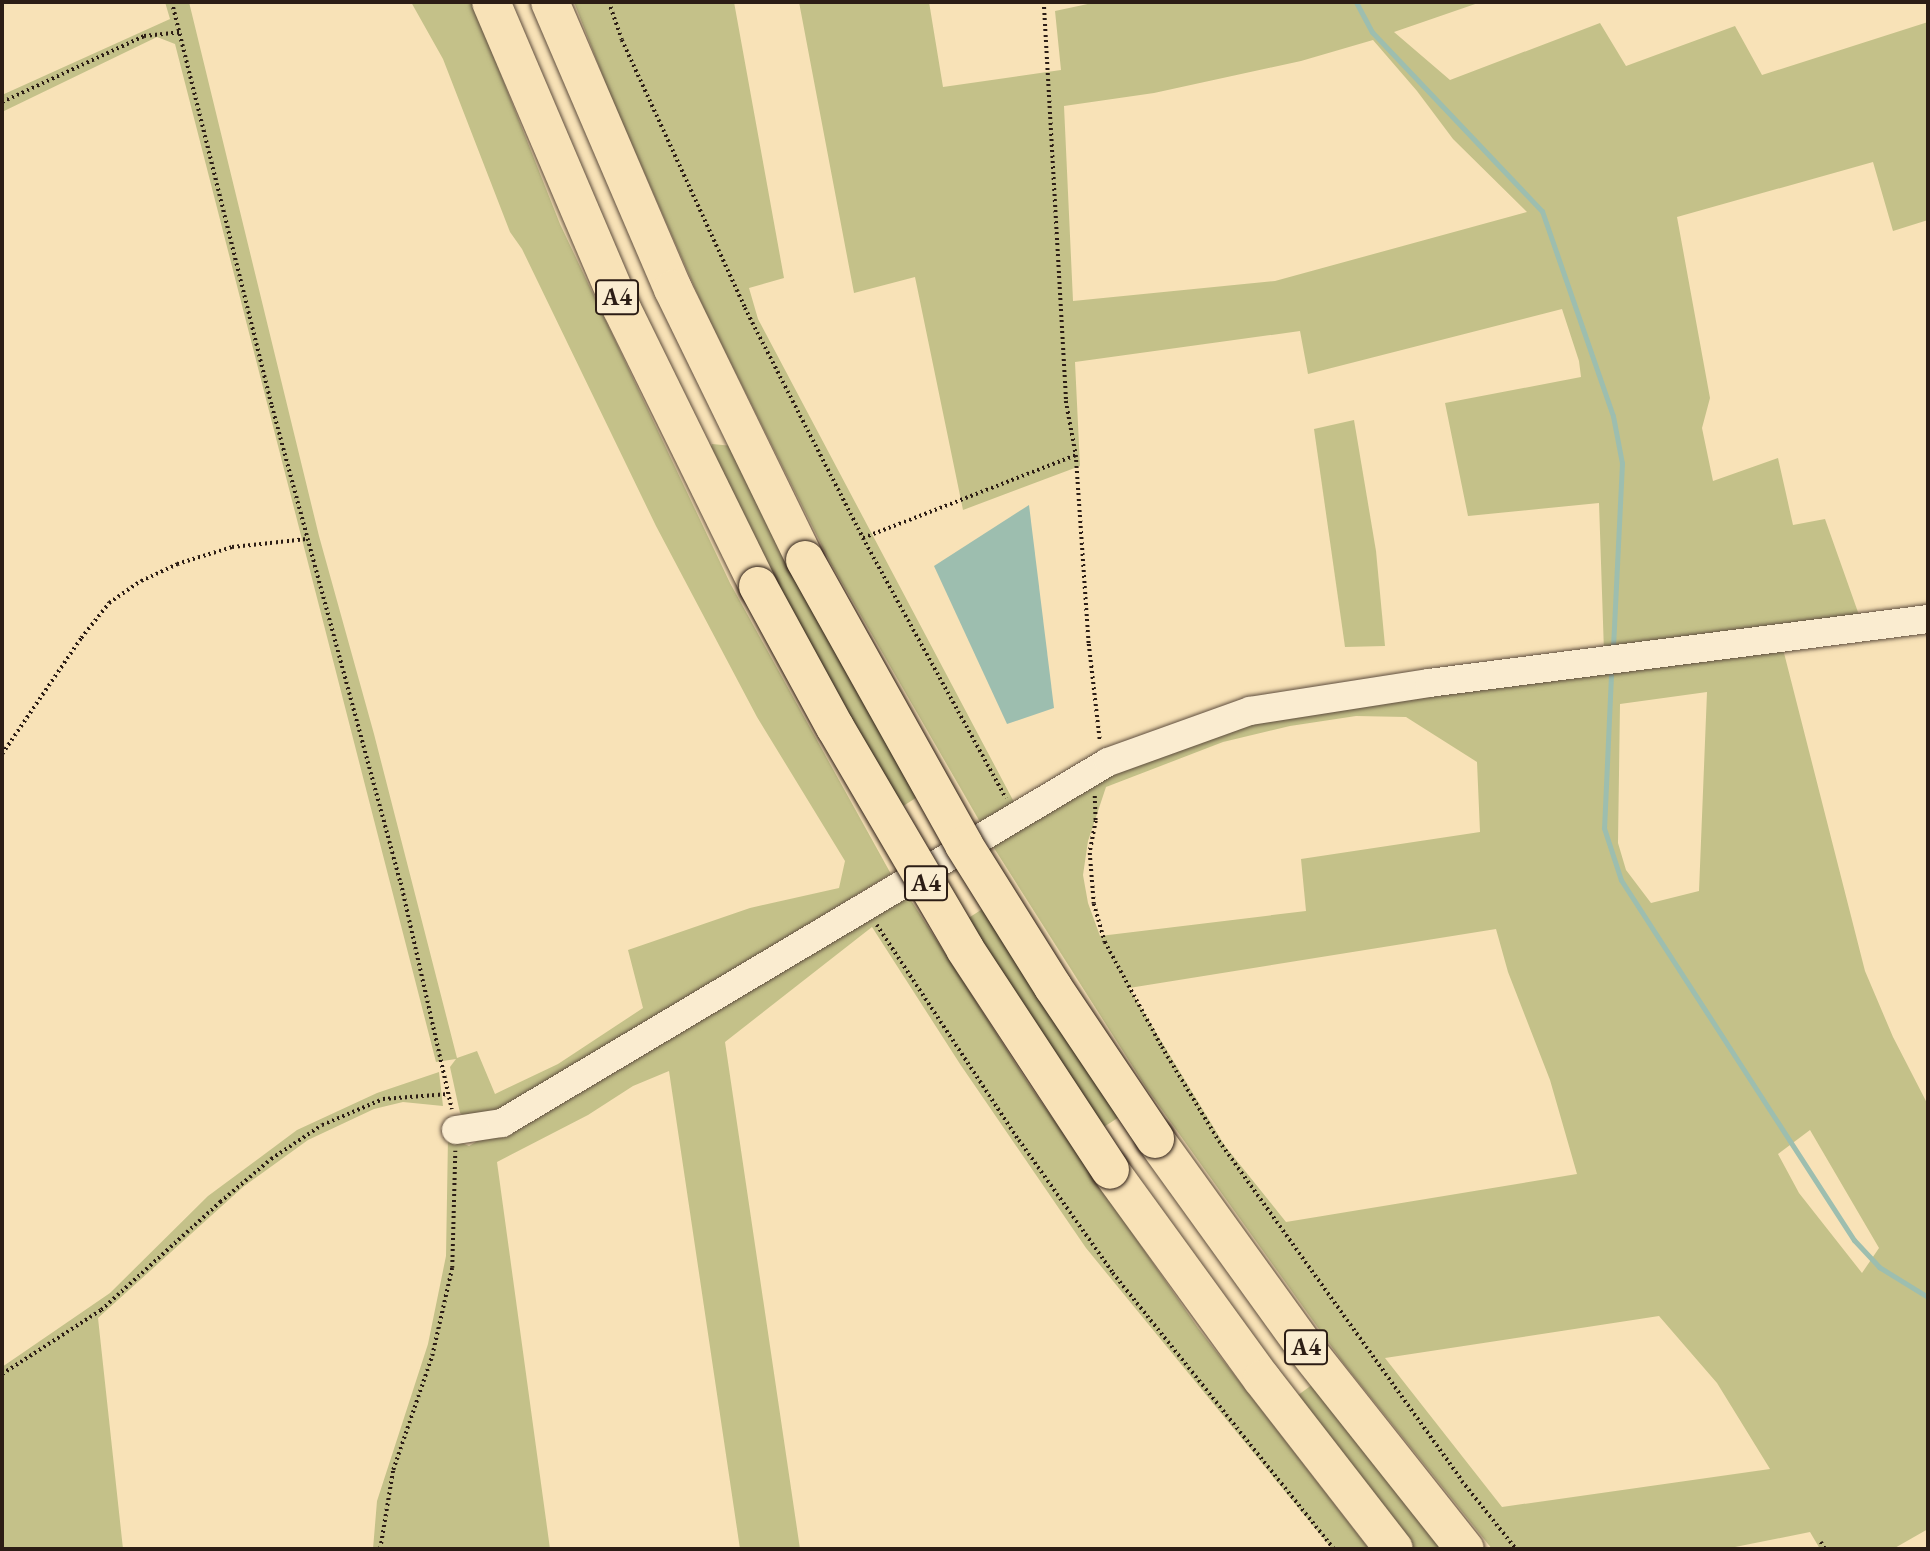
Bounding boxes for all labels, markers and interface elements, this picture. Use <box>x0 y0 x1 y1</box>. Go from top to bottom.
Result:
road number: A4 <box>594 276 640 318</box>
road number: A4 <box>903 862 949 903</box>
road number: A4 <box>1283 1326 1329 1367</box>

